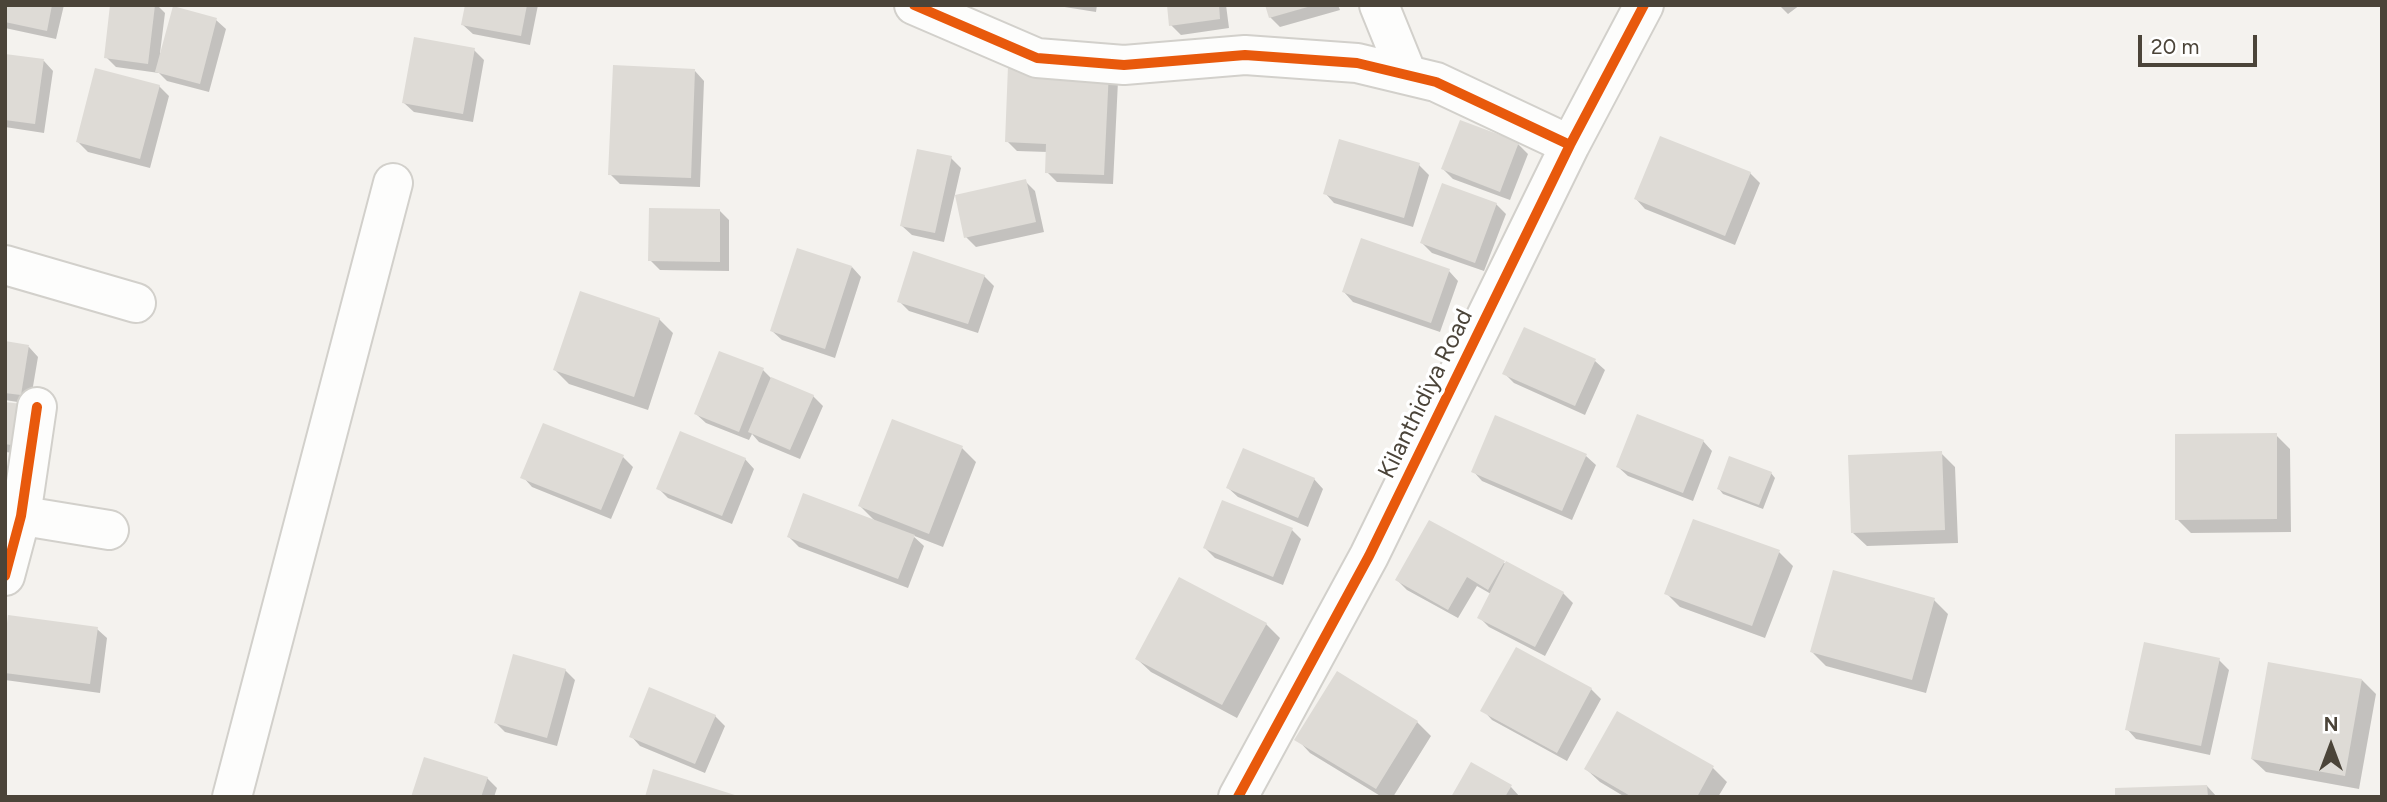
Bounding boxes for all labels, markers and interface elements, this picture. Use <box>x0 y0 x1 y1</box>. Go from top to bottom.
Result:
scale bar <box>2142 21 2261 65</box>
text: 20 m <box>2151 34 2199 59</box>
street label: Kilanthidiya Road <box>1373 305 1479 483</box>
north arrow <box>2296 711 2366 781</box>
text: N <box>2324 713 2338 736</box>

